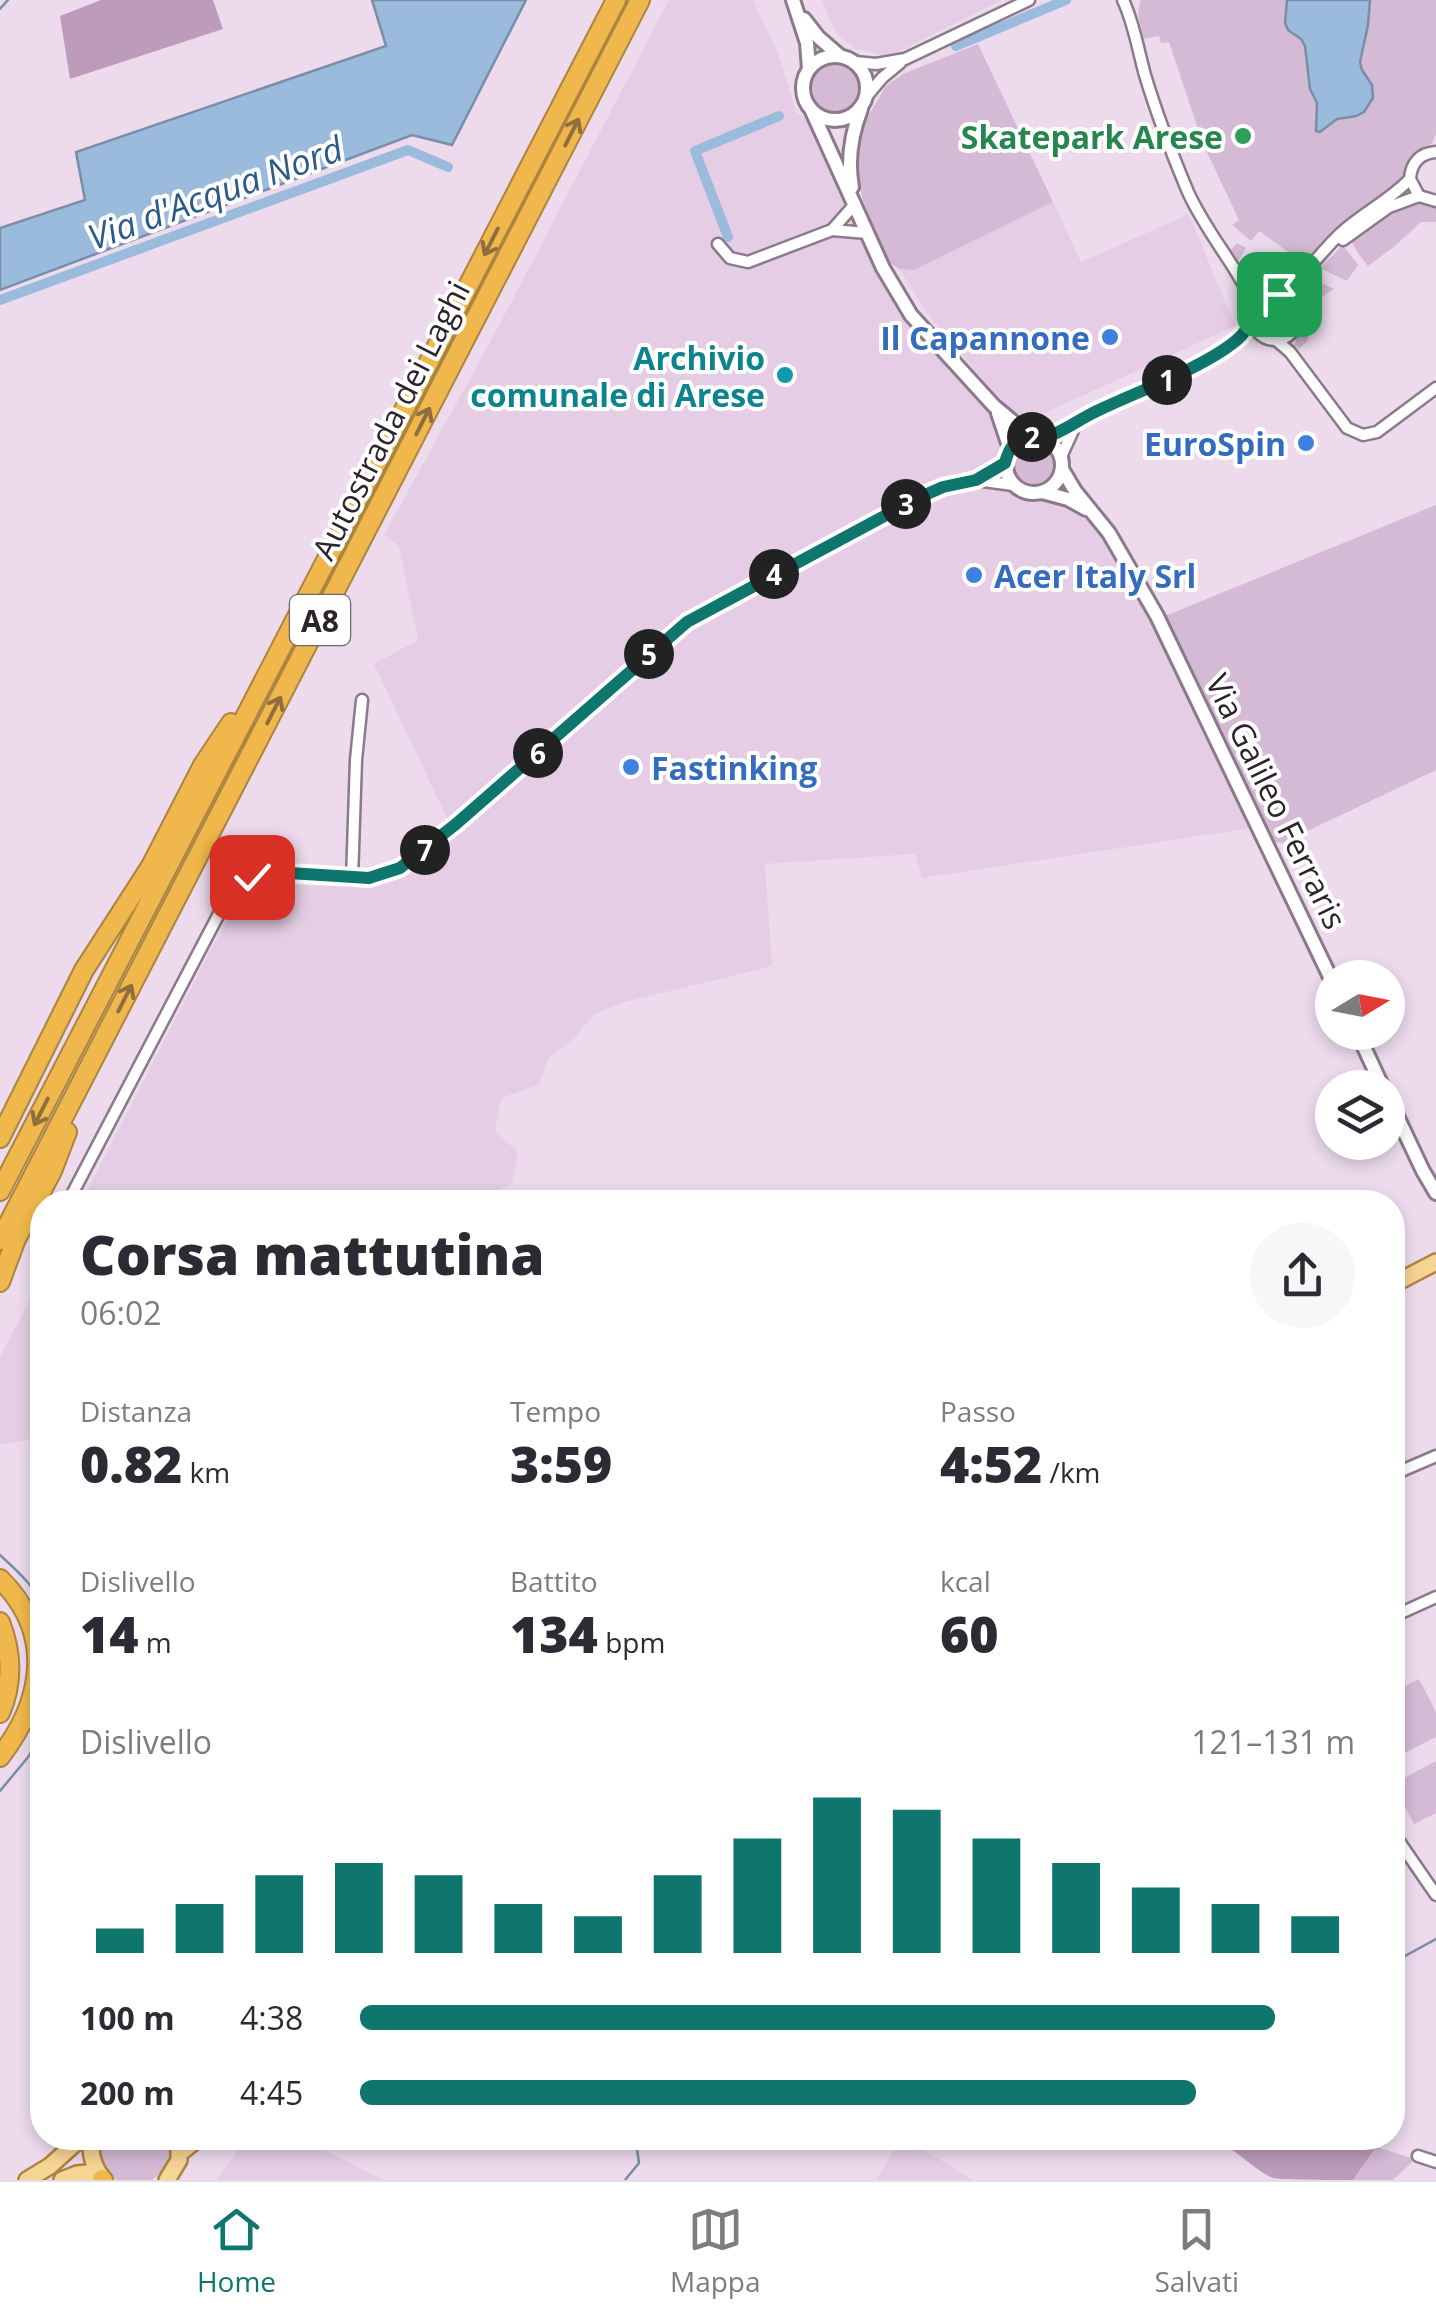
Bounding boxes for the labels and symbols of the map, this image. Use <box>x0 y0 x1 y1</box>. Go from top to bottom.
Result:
place label: Skatepark Arese <box>961 115 1223 158</box>
one-way arrow <box>563 118 582 147</box>
water label: Via d'Acqua Nord <box>81 124 350 260</box>
marker: Skatepark Arese <box>1232 125 1254 147</box>
one-way arrow <box>481 227 500 256</box>
pin <box>1237 252 1322 337</box>
street label: Autostrada dei Laghi <box>301 273 479 567</box>
place label: Il Capannone <box>880 316 1090 359</box>
marker: Il Capannone <box>1099 326 1121 348</box>
place label: Archivio comunale di Arese <box>470 336 765 416</box>
pin: 1 <box>1142 355 1192 405</box>
marker: Archivio comunale di Arese <box>774 364 796 386</box>
one-way arrow <box>414 406 433 436</box>
pin: 2 <box>1007 412 1057 462</box>
place label: EuroSpin <box>1144 422 1286 465</box>
marker: EuroSpin <box>1295 432 1317 454</box>
pin: 3 <box>881 479 931 529</box>
pin: 4 <box>749 549 799 599</box>
place label: Acer Italy Srl <box>994 554 1196 597</box>
marker: Acer Italy Srl <box>963 564 985 586</box>
road number: A8 <box>290 595 350 645</box>
pin: 5 <box>624 629 674 679</box>
street label: Via Galileo Ferraris <box>1197 666 1357 936</box>
one-way arrow <box>265 695 284 725</box>
pin: 6 <box>513 728 563 778</box>
place label: Fastinking <box>651 746 817 789</box>
marker: Fastinking <box>620 756 642 778</box>
pin: 7 <box>400 825 450 875</box>
pin <box>210 835 295 920</box>
north arrow <box>1315 960 1405 1050</box>
one-way arrow <box>116 984 135 1014</box>
one-way arrow <box>31 1096 50 1126</box>

